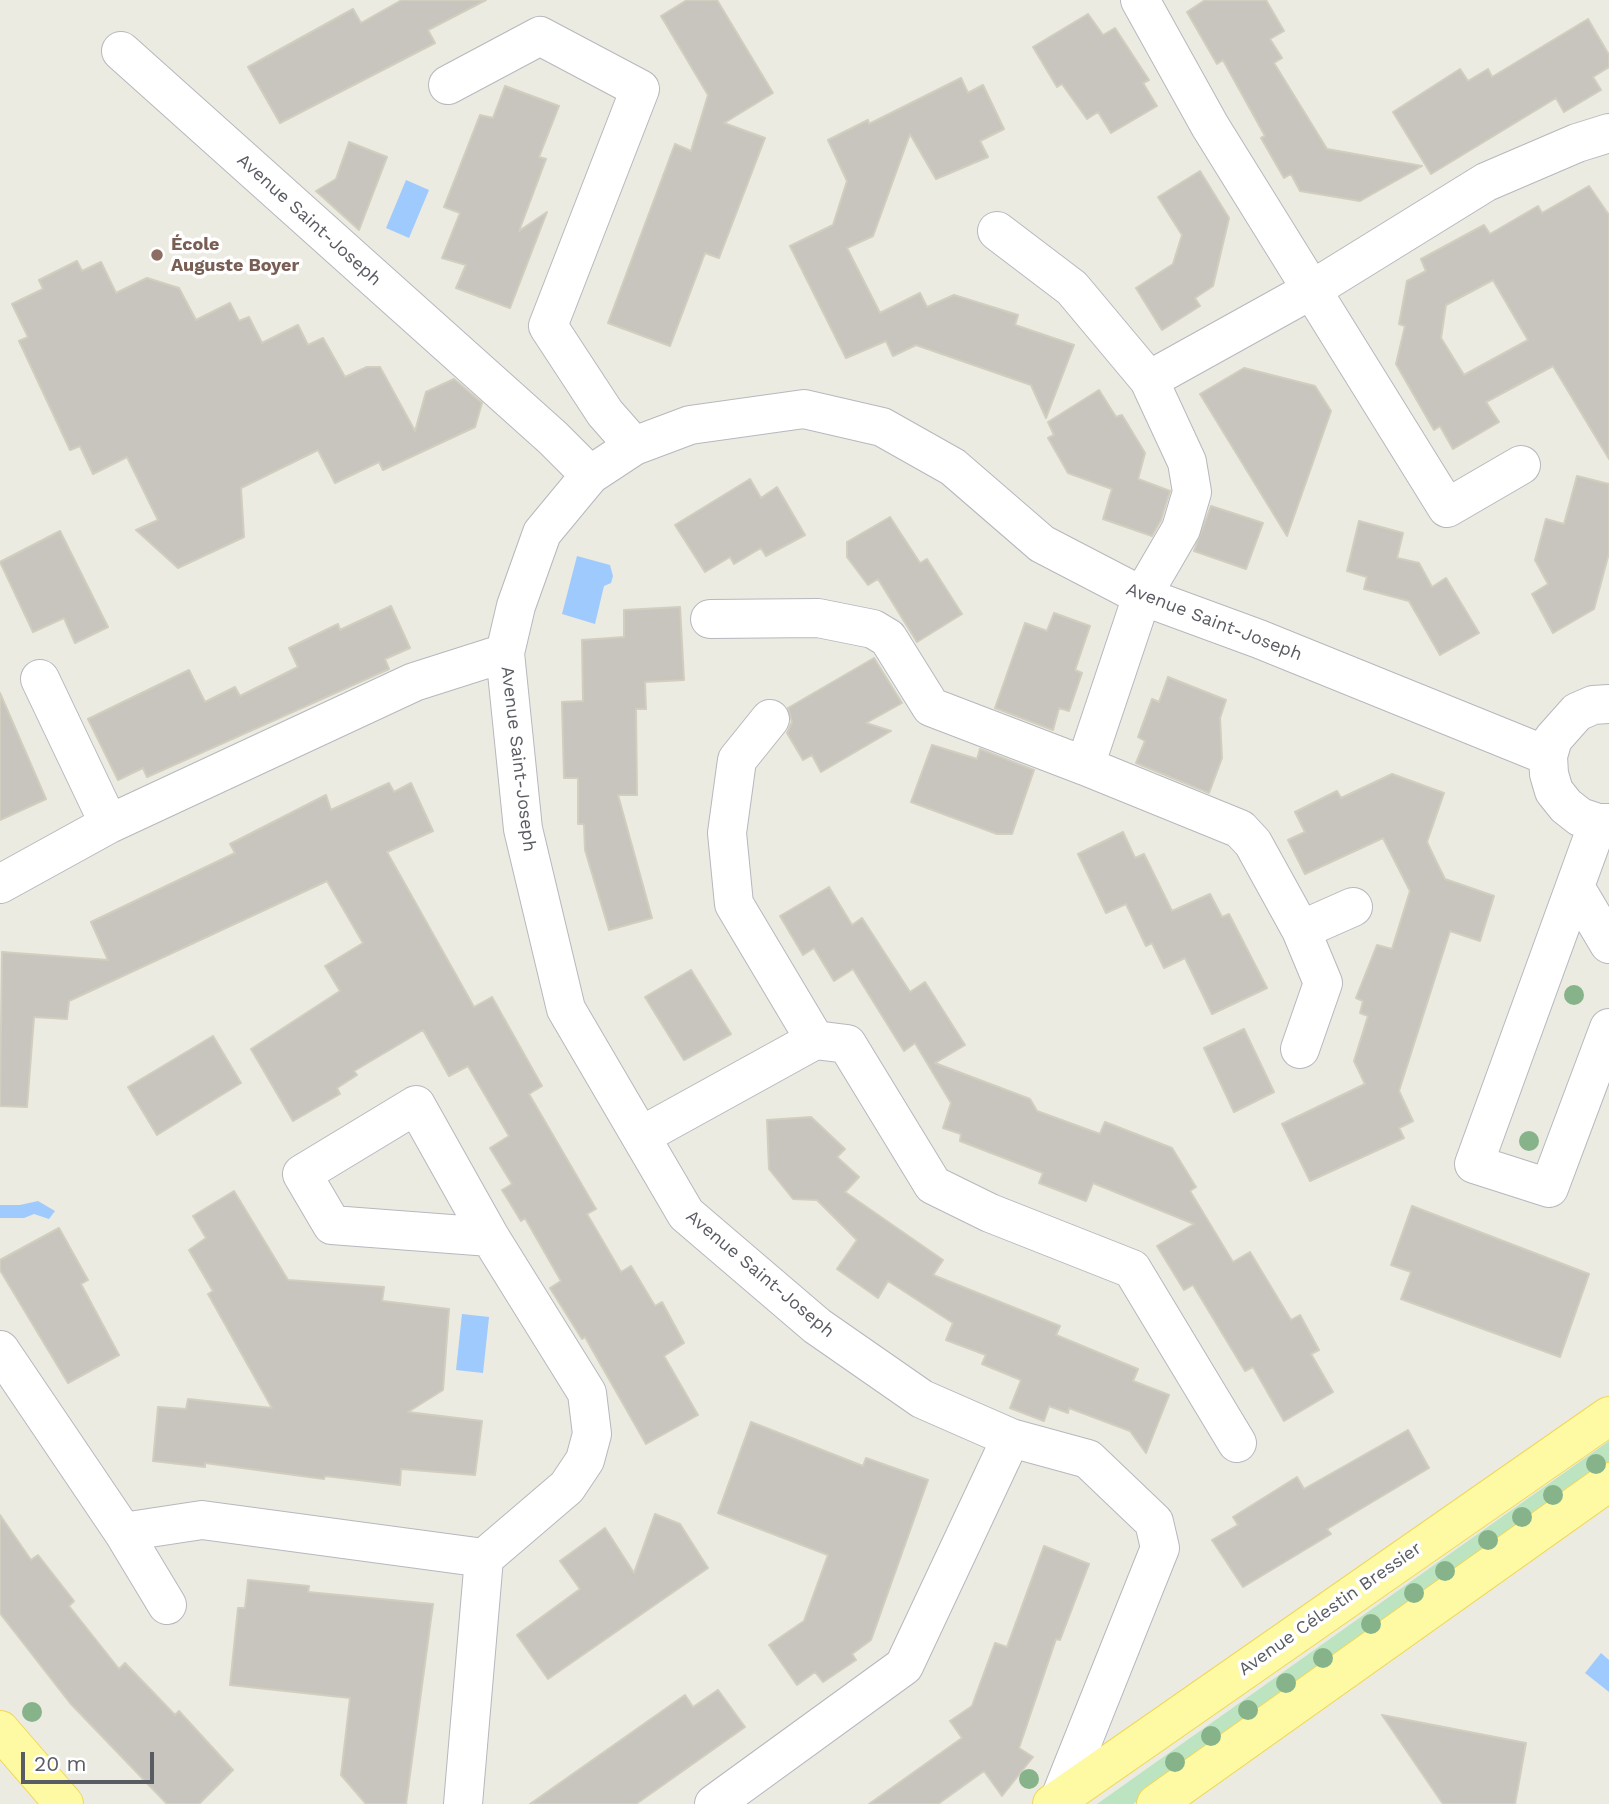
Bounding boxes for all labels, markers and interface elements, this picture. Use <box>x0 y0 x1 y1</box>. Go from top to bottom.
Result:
street label: Avenue Saint-Joseph <box>232 149 386 291</box>
place label: École Auguste Boyer <box>171 234 299 276</box>
marker: École Auguste Boyer <box>149 247 165 263</box>
street label: Avenue Saint-Joseph <box>1123 578 1305 666</box>
street label: Avenue Saint-Joseph <box>496 665 540 853</box>
street label: Avenue Saint-Joseph <box>682 1206 838 1342</box>
street label: Avenue Célestin Bressier <box>1234 1538 1426 1680</box>
scale bar <box>24 1738 158 1782</box>
text: 20 m <box>34 1751 86 1776</box>

